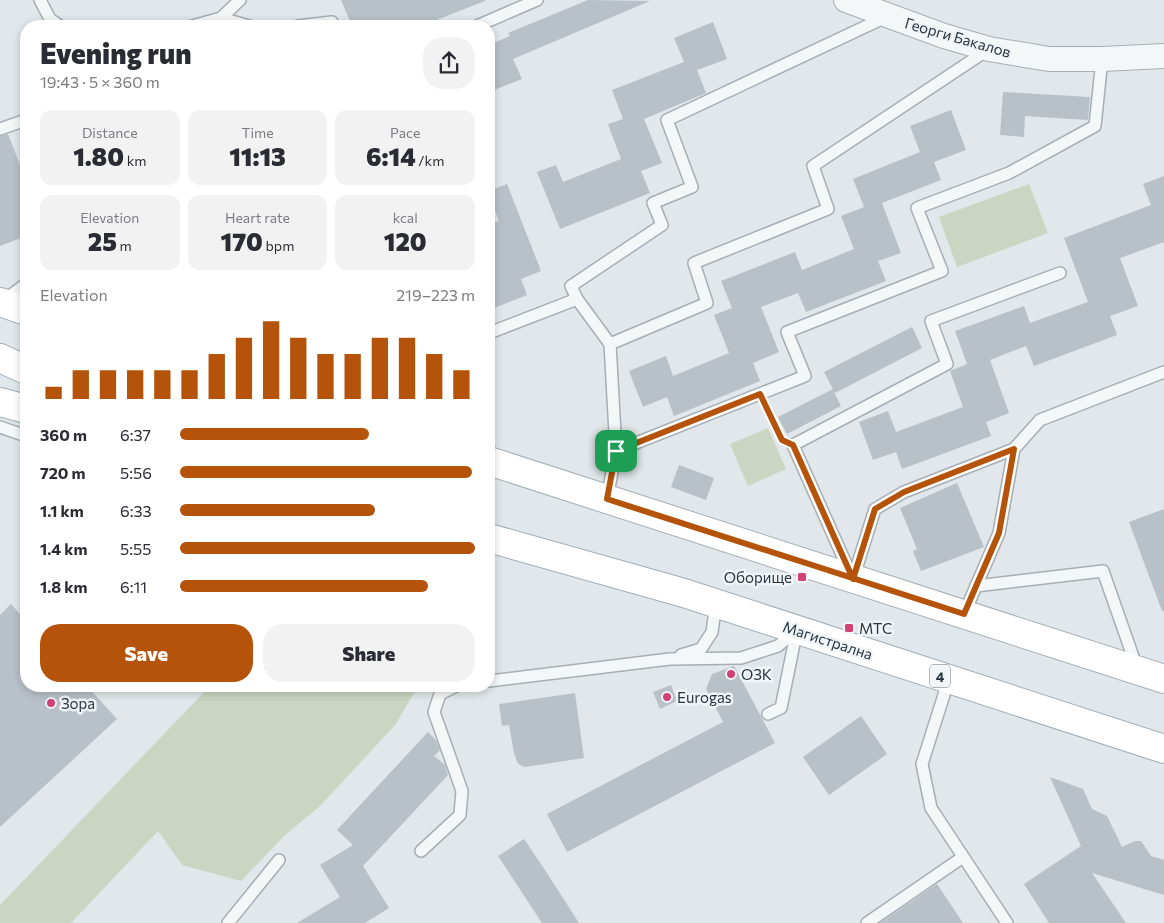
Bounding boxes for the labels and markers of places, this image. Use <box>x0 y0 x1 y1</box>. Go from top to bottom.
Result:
pin <box>595 430 637 472</box>
place label: Оборище <box>724 568 792 586</box>
marker: Оборище <box>796 571 808 583</box>
place label: МТС <box>859 619 892 637</box>
marker: МТС <box>843 622 855 634</box>
place label: ОЗК <box>741 665 772 683</box>
marker: ОЗК <box>725 668 737 680</box>
place label: Eurogas <box>677 688 732 706</box>
marker: Eurogas <box>661 691 673 703</box>
place label: Зора <box>61 694 95 712</box>
marker: Зора <box>45 697 57 709</box>

